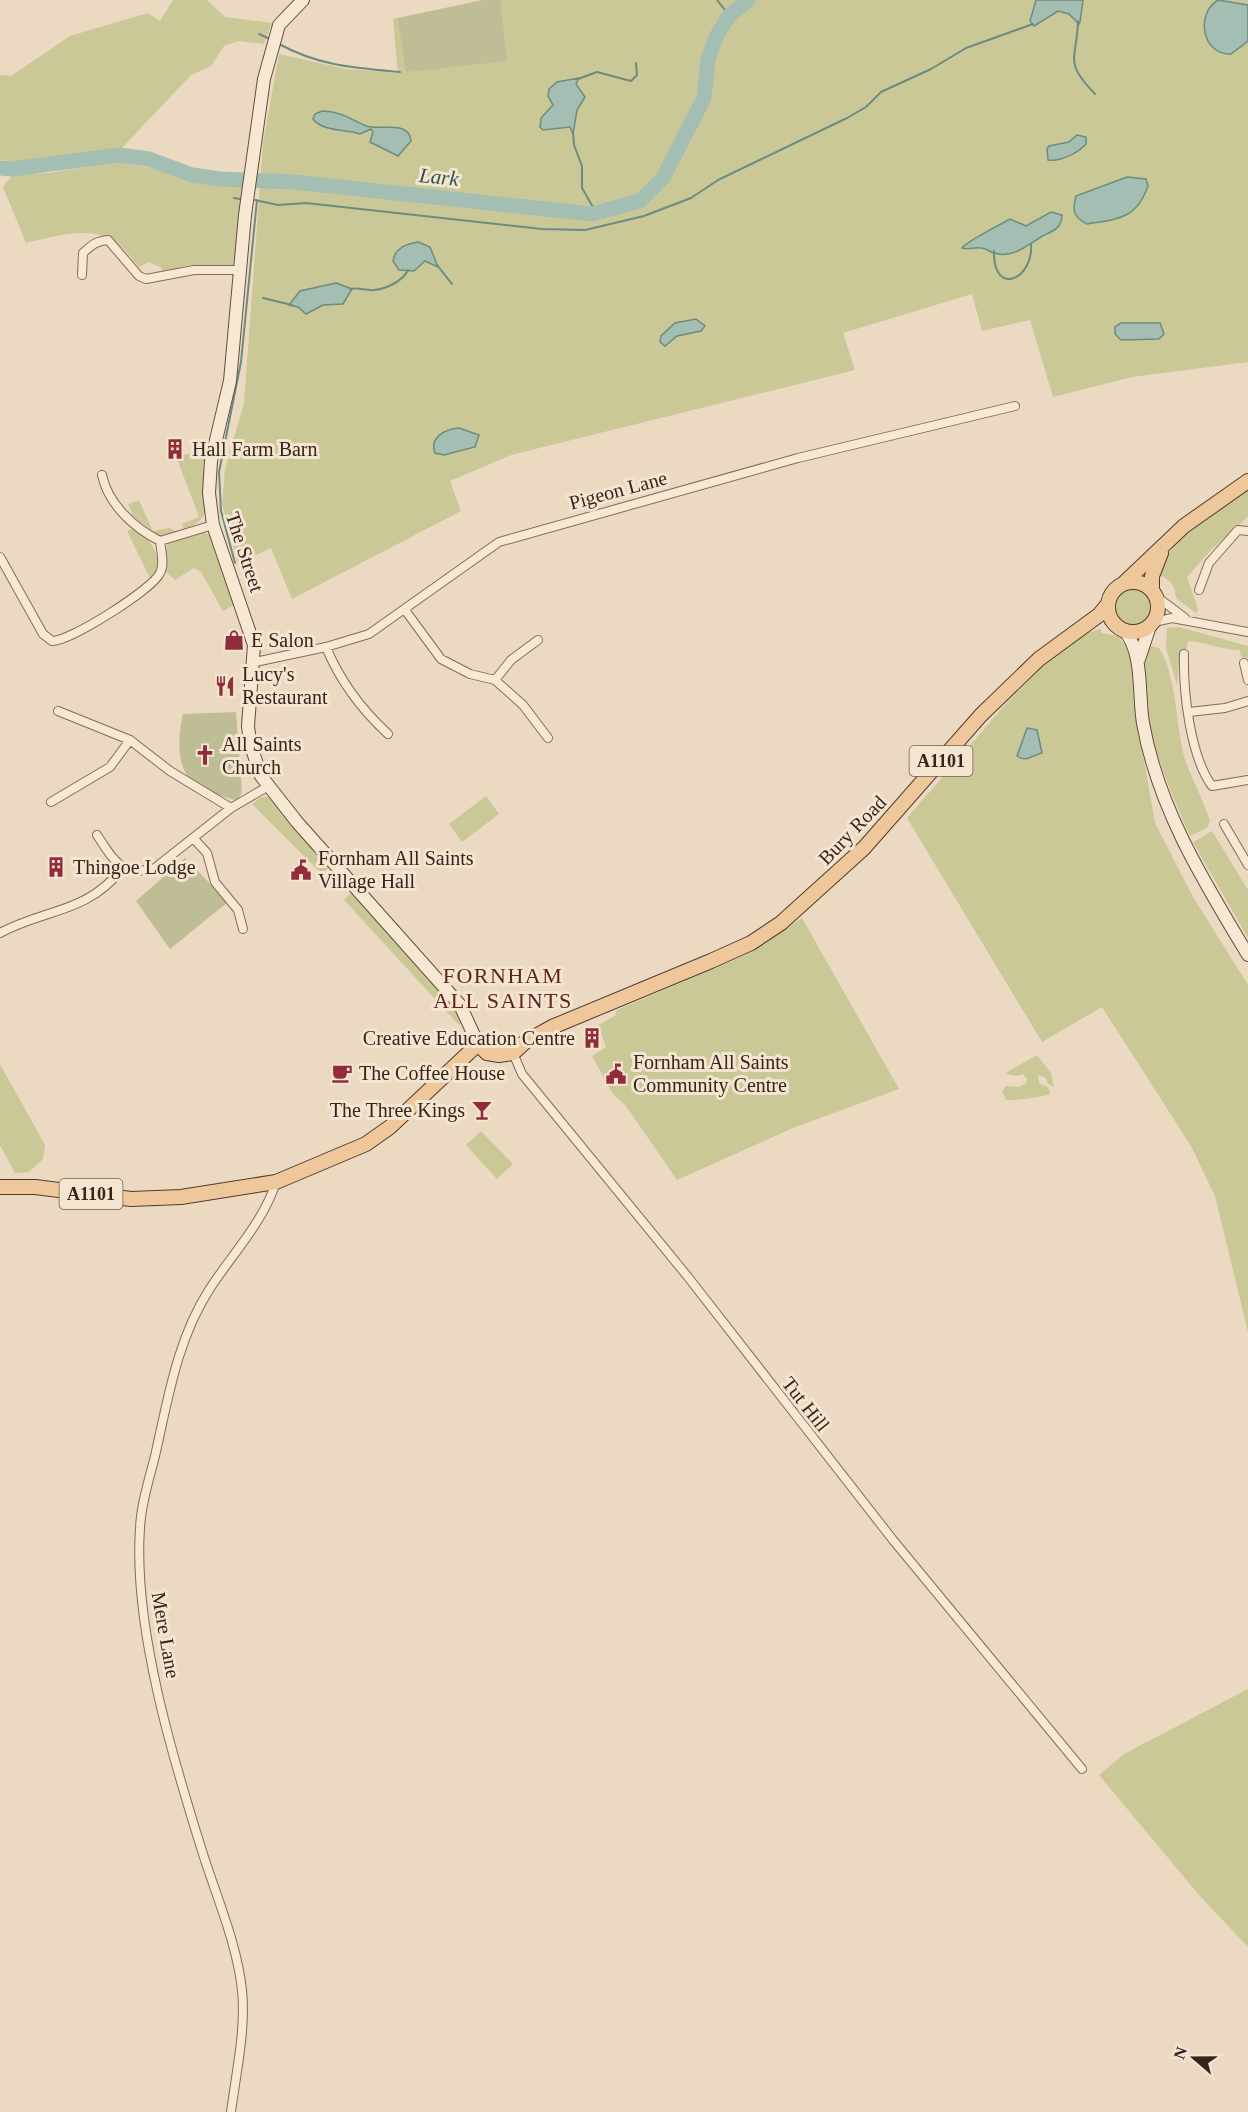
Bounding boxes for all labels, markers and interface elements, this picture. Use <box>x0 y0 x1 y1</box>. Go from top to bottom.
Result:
water label: Lark <box>417 163 461 191</box>
building icon: Hall Farm Barn <box>163 437 187 461</box>
place label: Hall Farm Barn <box>192 438 318 460</box>
street label: Pigeon Lane <box>567 466 670 515</box>
street label: The Street <box>222 509 268 595</box>
shop icon: E Salon <box>222 628 246 652</box>
place label: E Salon <box>251 629 314 651</box>
place label: Lucy's Restaurant <box>242 663 328 708</box>
restaurant icon: Lucy's Restaurant <box>213 674 237 698</box>
place label: All Saints Church <box>222 733 302 778</box>
church icon: All Saints Church <box>193 743 217 767</box>
road number: A1101 <box>910 746 972 776</box>
street label: Bury Road <box>814 791 891 870</box>
place label: Fornham All Saints Village Hall <box>318 847 474 893</box>
building icon: Thingoe Lodge <box>44 855 68 879</box>
place label: Thingoe Lodge <box>73 856 196 879</box>
public building icon: Fornham All Saints Village Hall <box>289 858 313 882</box>
district label: FORNHAM ALL SAINTS <box>433 963 573 1013</box>
building icon: Creative Education Centre <box>580 1026 604 1050</box>
place label: Creative Education Centre <box>363 1027 575 1049</box>
place label: Fornham All Saints Community Centre <box>633 1051 789 1097</box>
cafe icon: The Coffee House <box>330 1061 354 1085</box>
place label: The Coffee House <box>359 1062 505 1084</box>
public building icon: Fornham All Saints Community Centre <box>604 1062 628 1086</box>
bar icon: The Three Kings <box>470 1098 494 1122</box>
place label: The Three Kings <box>330 1099 465 1122</box>
road number: A1101 <box>60 1179 122 1209</box>
street label: Tut Hill <box>778 1372 834 1436</box>
street label: Mere Lane <box>148 1590 184 1680</box>
north arrow <box>1164 2028 1224 2088</box>
text: N <box>1170 2044 1190 2061</box>

